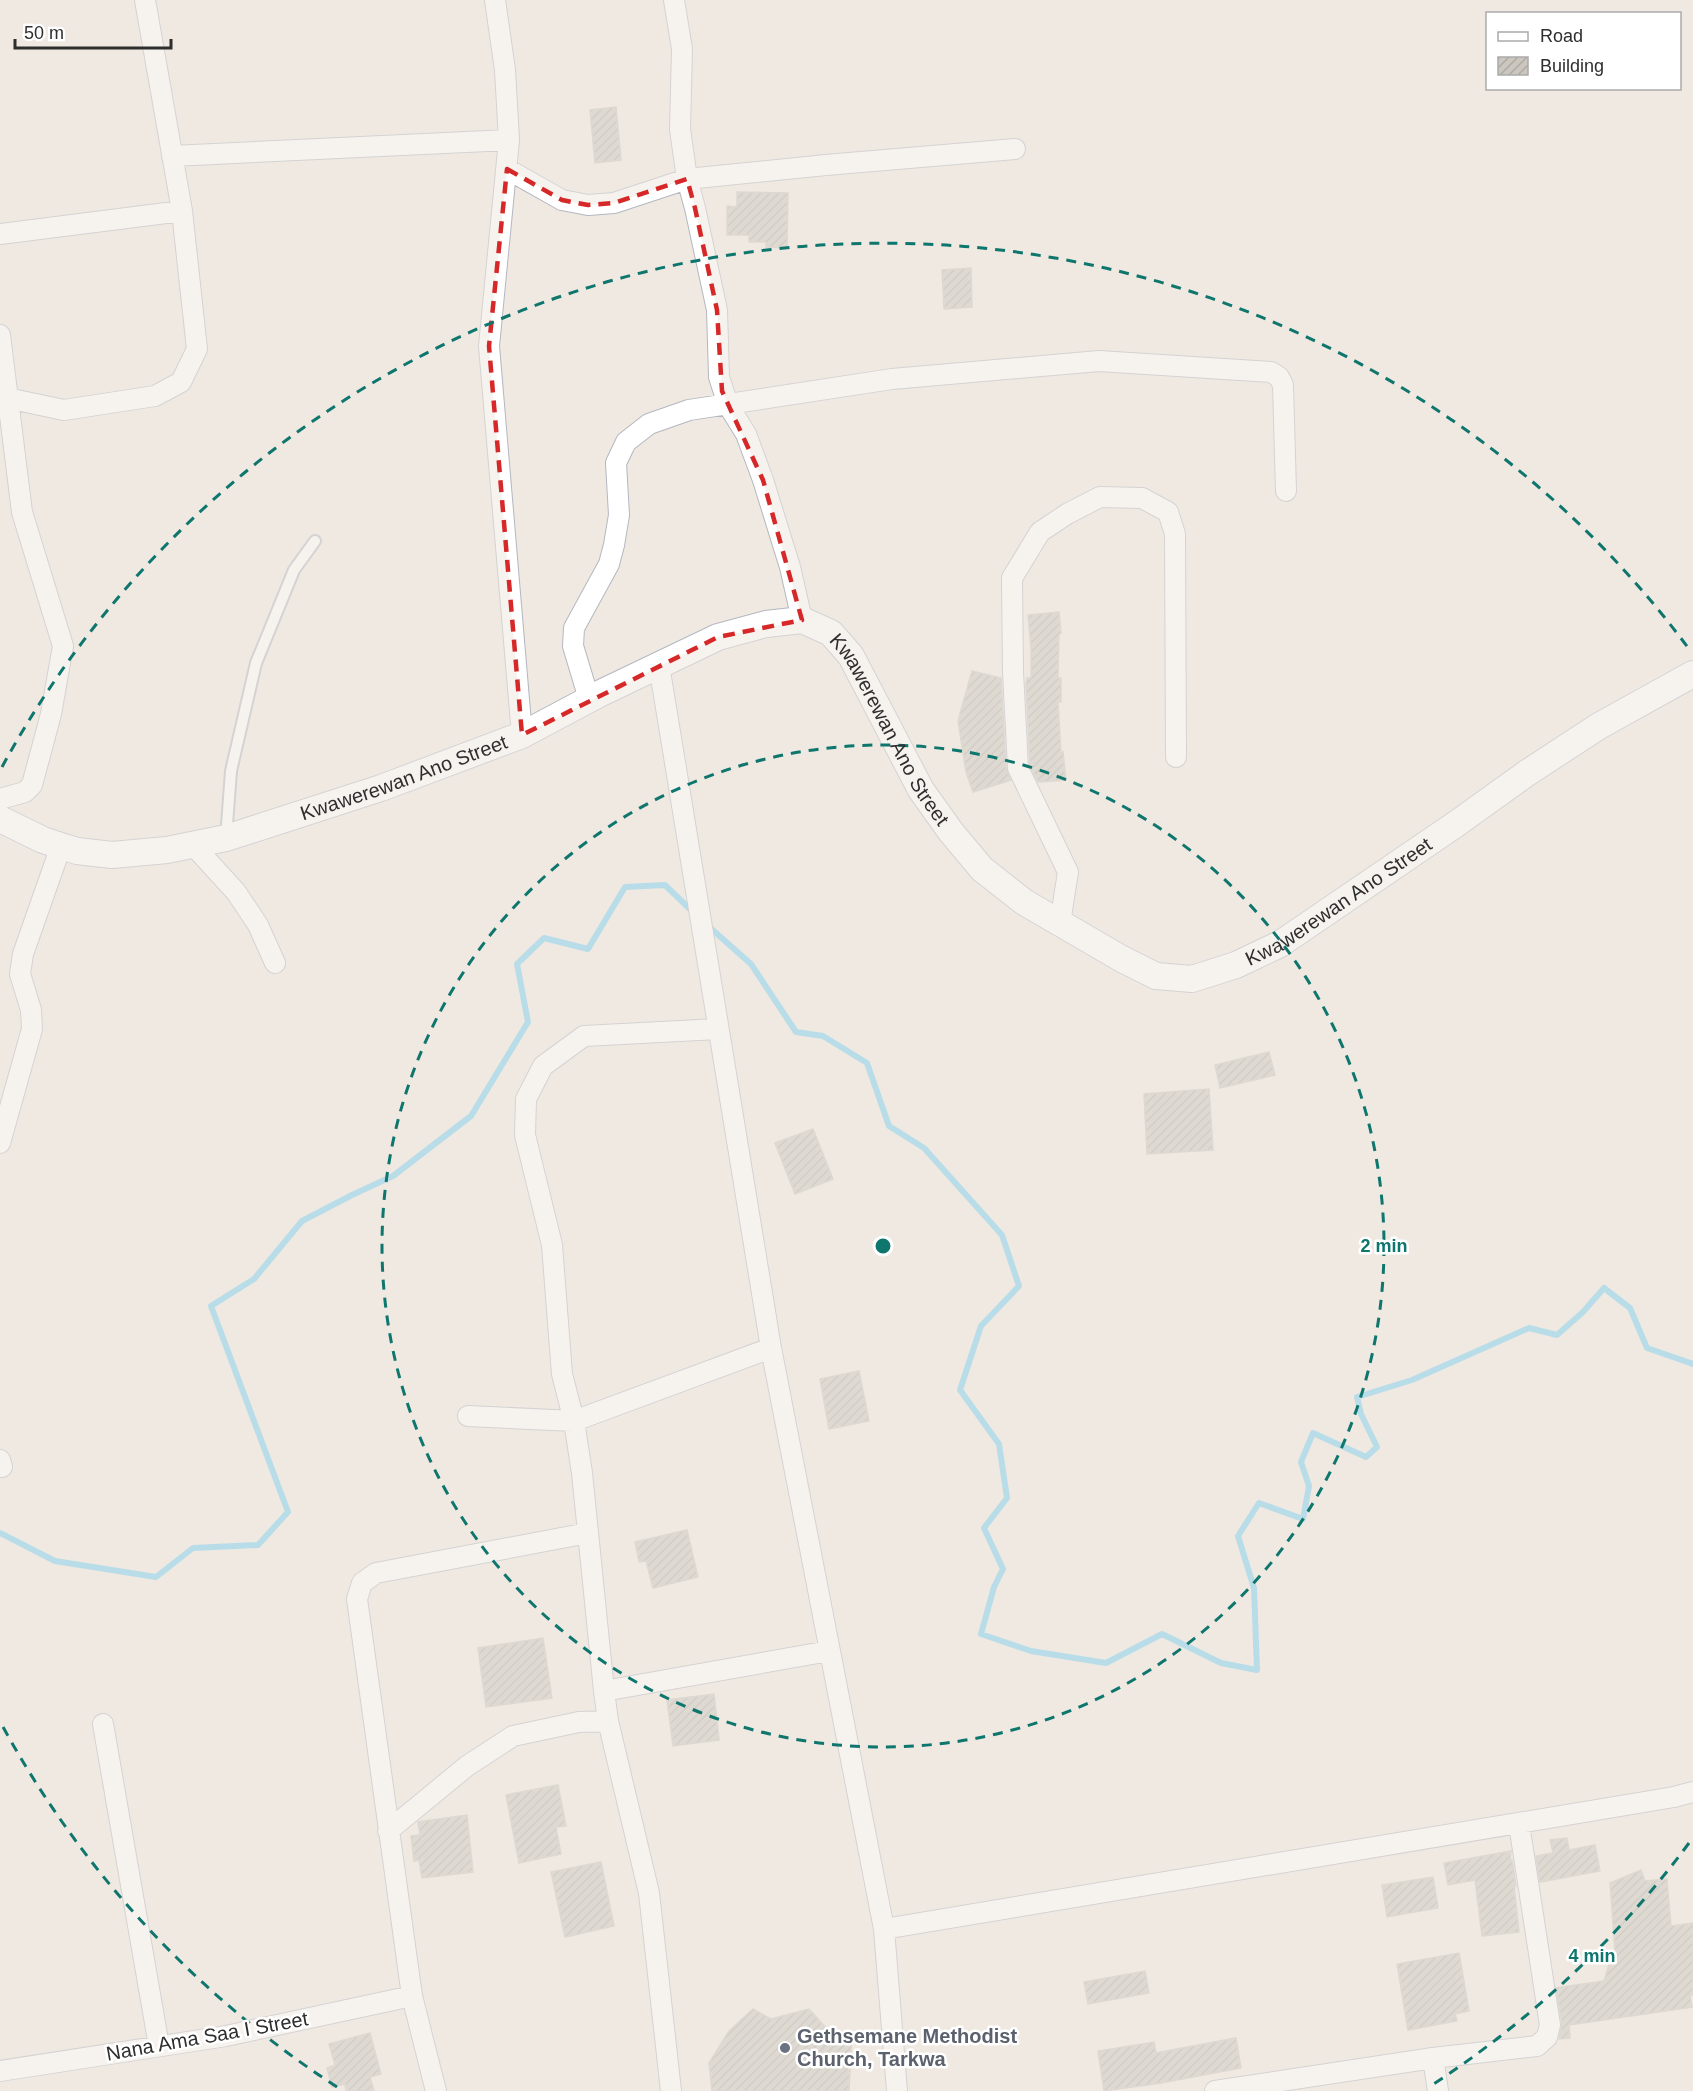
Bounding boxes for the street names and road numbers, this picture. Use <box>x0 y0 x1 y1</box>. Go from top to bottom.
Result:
street label: Kwawerewan Ano Street <box>826 629 954 830</box>
street label: Kwawerewan Ano Street <box>298 730 511 824</box>
street label: Kwawerewan Ano Street <box>1242 833 1436 970</box>
street label: Nana Ama Saa I Street <box>104 2007 310 2065</box>

